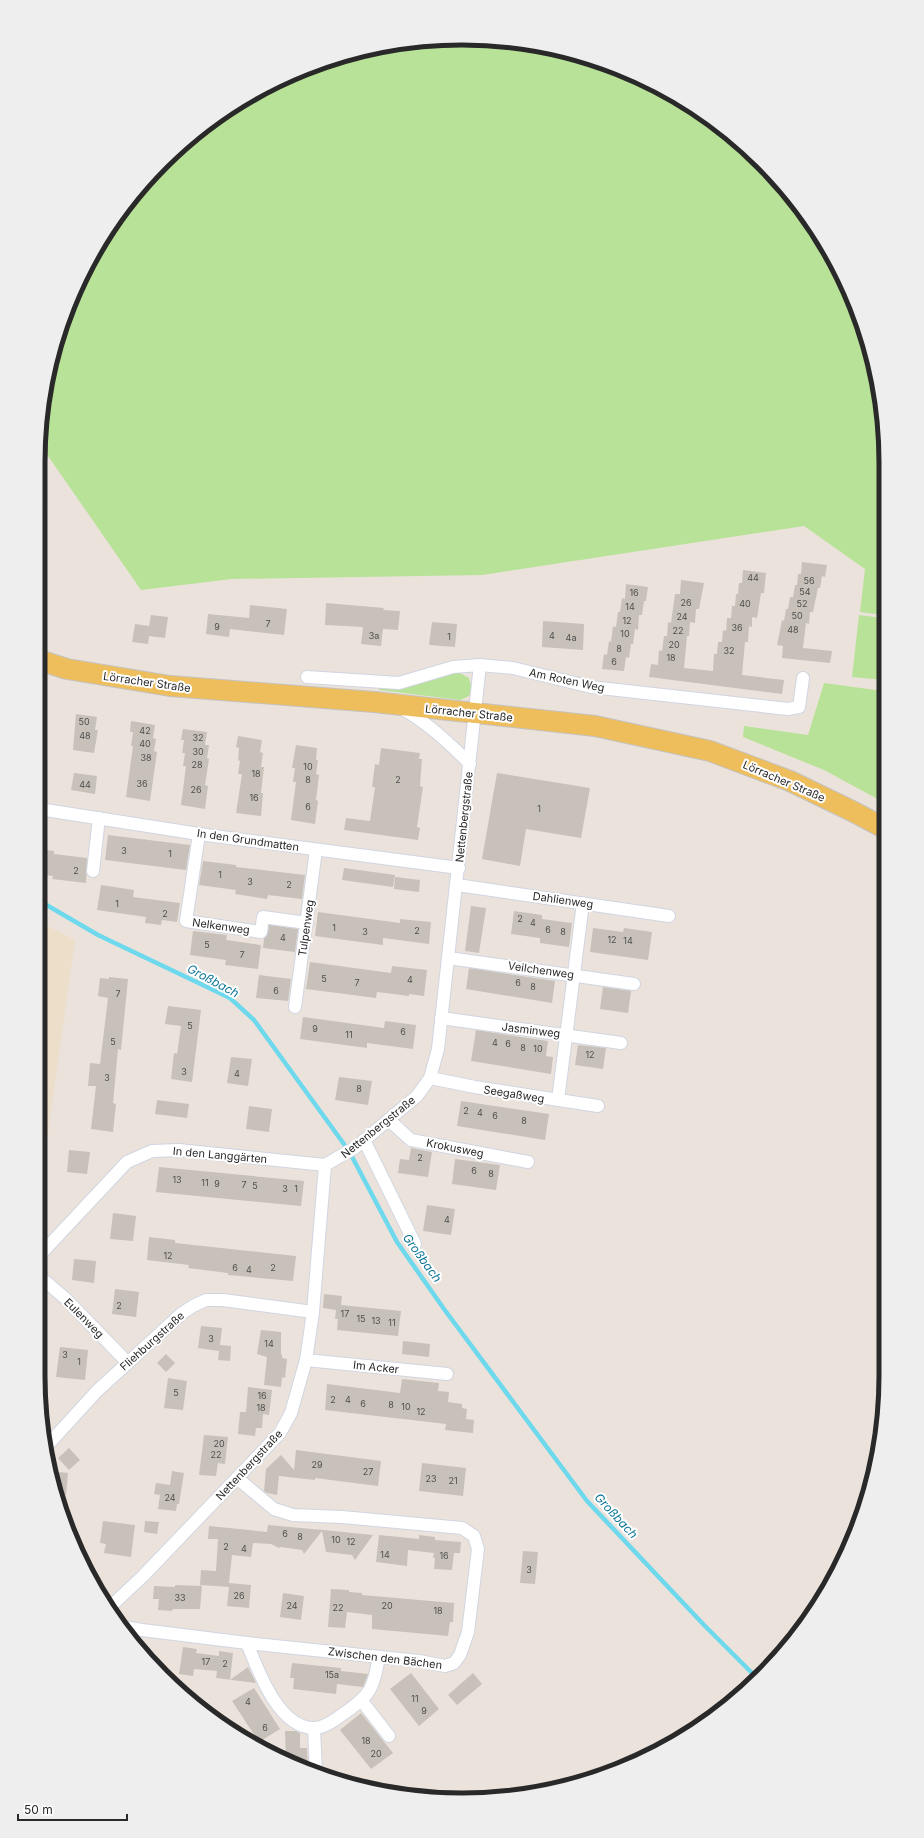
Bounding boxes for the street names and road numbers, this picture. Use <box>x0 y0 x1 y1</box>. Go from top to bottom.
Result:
street label: Am Roten Weg <box>528 665 606 695</box>
street label: Lörracher Straße <box>102 669 192 695</box>
street label: Lörracher Straße <box>424 701 514 725</box>
street label: Lörracher Straße <box>741 757 827 805</box>
street label: Nettenbergstraße <box>452 771 476 863</box>
street label: In den Grundmatten <box>196 826 300 854</box>
street label: Dahlienweg <box>532 889 594 911</box>
street label: Tulpenweg <box>295 899 317 957</box>
street label: Nelkenweg <box>191 915 251 937</box>
street label: Veilchenweg <box>507 958 575 982</box>
street label: Jasminweg <box>501 1019 561 1041</box>
street label: Seegaßweg <box>483 1082 545 1106</box>
street label: Nettenbergstraße <box>338 1093 418 1161</box>
street label: Krokusweg <box>425 1136 485 1160</box>
street label: In den Langgärten <box>172 1144 268 1166</box>
street label: Eulenweg <box>61 1295 107 1341</box>
street label: Fliehburgstraße <box>117 1308 187 1374</box>
street label: Im Acker <box>352 1358 400 1376</box>
street label: Nettenbergstraße <box>213 1427 285 1503</box>
street label: Zwischen den Bächen <box>327 1644 443 1672</box>

